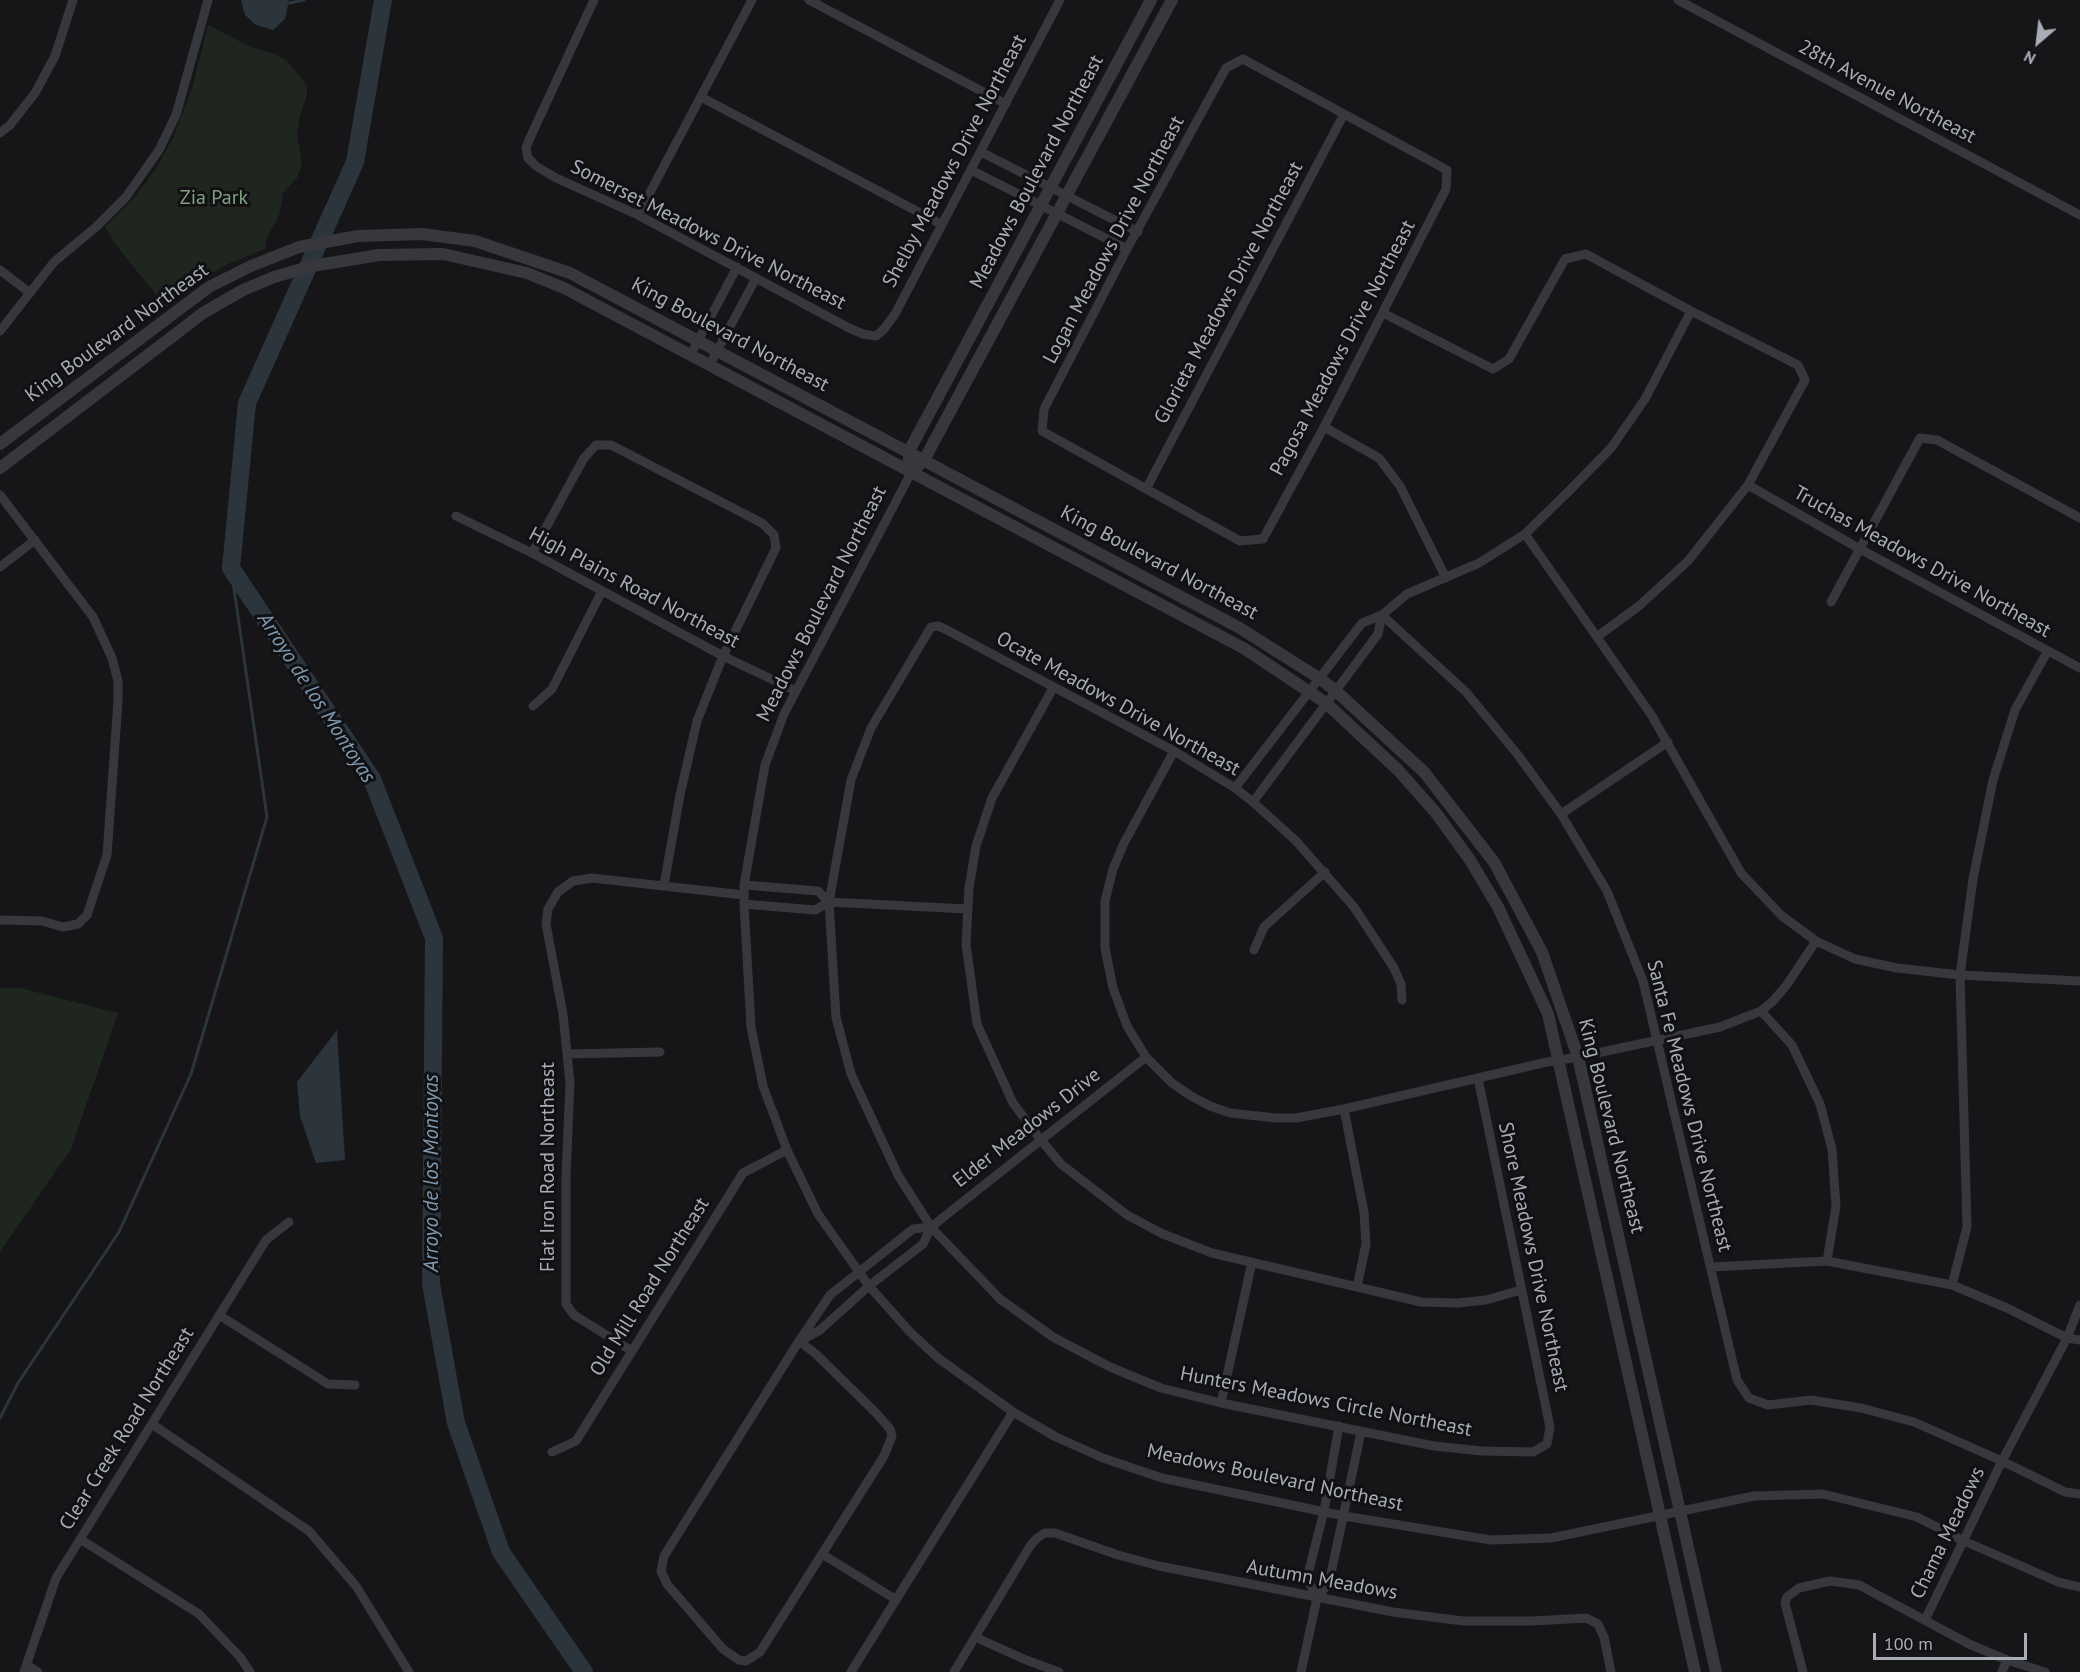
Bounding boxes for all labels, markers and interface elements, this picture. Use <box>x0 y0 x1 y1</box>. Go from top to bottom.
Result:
north arrow <box>2008 12 2068 72</box>
street label: Shelby Meadows Drive Northeast <box>878 30 1032 292</box>
street label: 28th Avenue Northeast <box>1794 35 1980 149</box>
text: N <box>2020 47 2039 69</box>
street label: Meadows Boulevard Northeast <box>965 51 1109 293</box>
street label: Logan Meadows Drive Northeast <box>1038 112 1190 368</box>
street label: Somerset Meadows Drive Northeast <box>566 155 850 315</box>
street label: Glorieta Meadows Drive Northeast <box>1150 158 1308 428</box>
park label: Zia Park <box>180 186 248 210</box>
street label: Pagosa Meadows Drive Northeast <box>1265 216 1421 480</box>
street label: King Boulevard Northeast <box>21 259 213 407</box>
street label: King Boulevard Northeast <box>627 273 833 397</box>
street label: Truchas Meadows Drive Northeast <box>1789 481 2055 643</box>
street label: Meadows Boulevard Northeast <box>752 482 892 726</box>
street label: King Boulevard Northeast <box>1056 501 1262 625</box>
street label: High Plains Road Northeast <box>525 522 743 654</box>
water label: Arroyo de los Montoyas <box>252 608 380 788</box>
street label: Ocate Meadows Drive Northeast <box>992 627 1244 781</box>
street label: Santa Fe Meadows Drive Northeast <box>1641 958 1737 1254</box>
street label: King Boulevard Northeast <box>1573 1016 1649 1236</box>
street label: Flat Iron Road Northeast <box>536 1062 560 1272</box>
street label: Elder Meadows Drive <box>949 1063 1105 1193</box>
water label: Arroyo de los Montoyas <box>419 1074 445 1272</box>
street label: Shore Meadows Drive Northeast <box>1493 1120 1573 1394</box>
street label: Old Mill Road Northeast <box>585 1193 715 1381</box>
street label: Clear Creek Road Northeast <box>55 1323 199 1535</box>
street label: Hunters Meadows Circle Northeast <box>1178 1362 1474 1442</box>
street label: Meadows Boulevard Northeast <box>1145 1439 1405 1517</box>
street label: Chama Meadows <box>1906 1463 1990 1603</box>
street label: Autumn Meadows <box>1245 1555 1399 1605</box>
scale bar <box>1876 1621 2030 1659</box>
text: 100 m <box>1884 1632 1933 1655</box>

